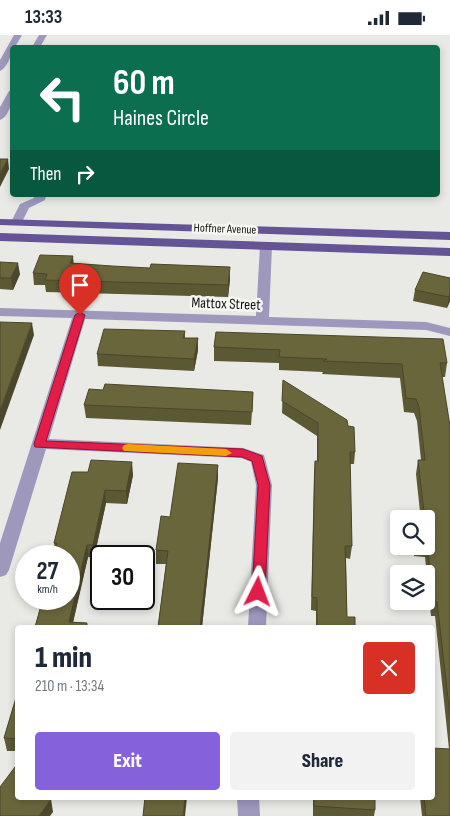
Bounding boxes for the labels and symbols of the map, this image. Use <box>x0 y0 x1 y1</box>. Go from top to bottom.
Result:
street label: Hoffner Avenue <box>193 220 257 238</box>
pin <box>59 264 101 315</box>
street label: Mattox Street <box>191 293 261 315</box>
speed limit sign: 30 <box>90 545 155 610</box>
position arrow <box>231 565 283 617</box>

